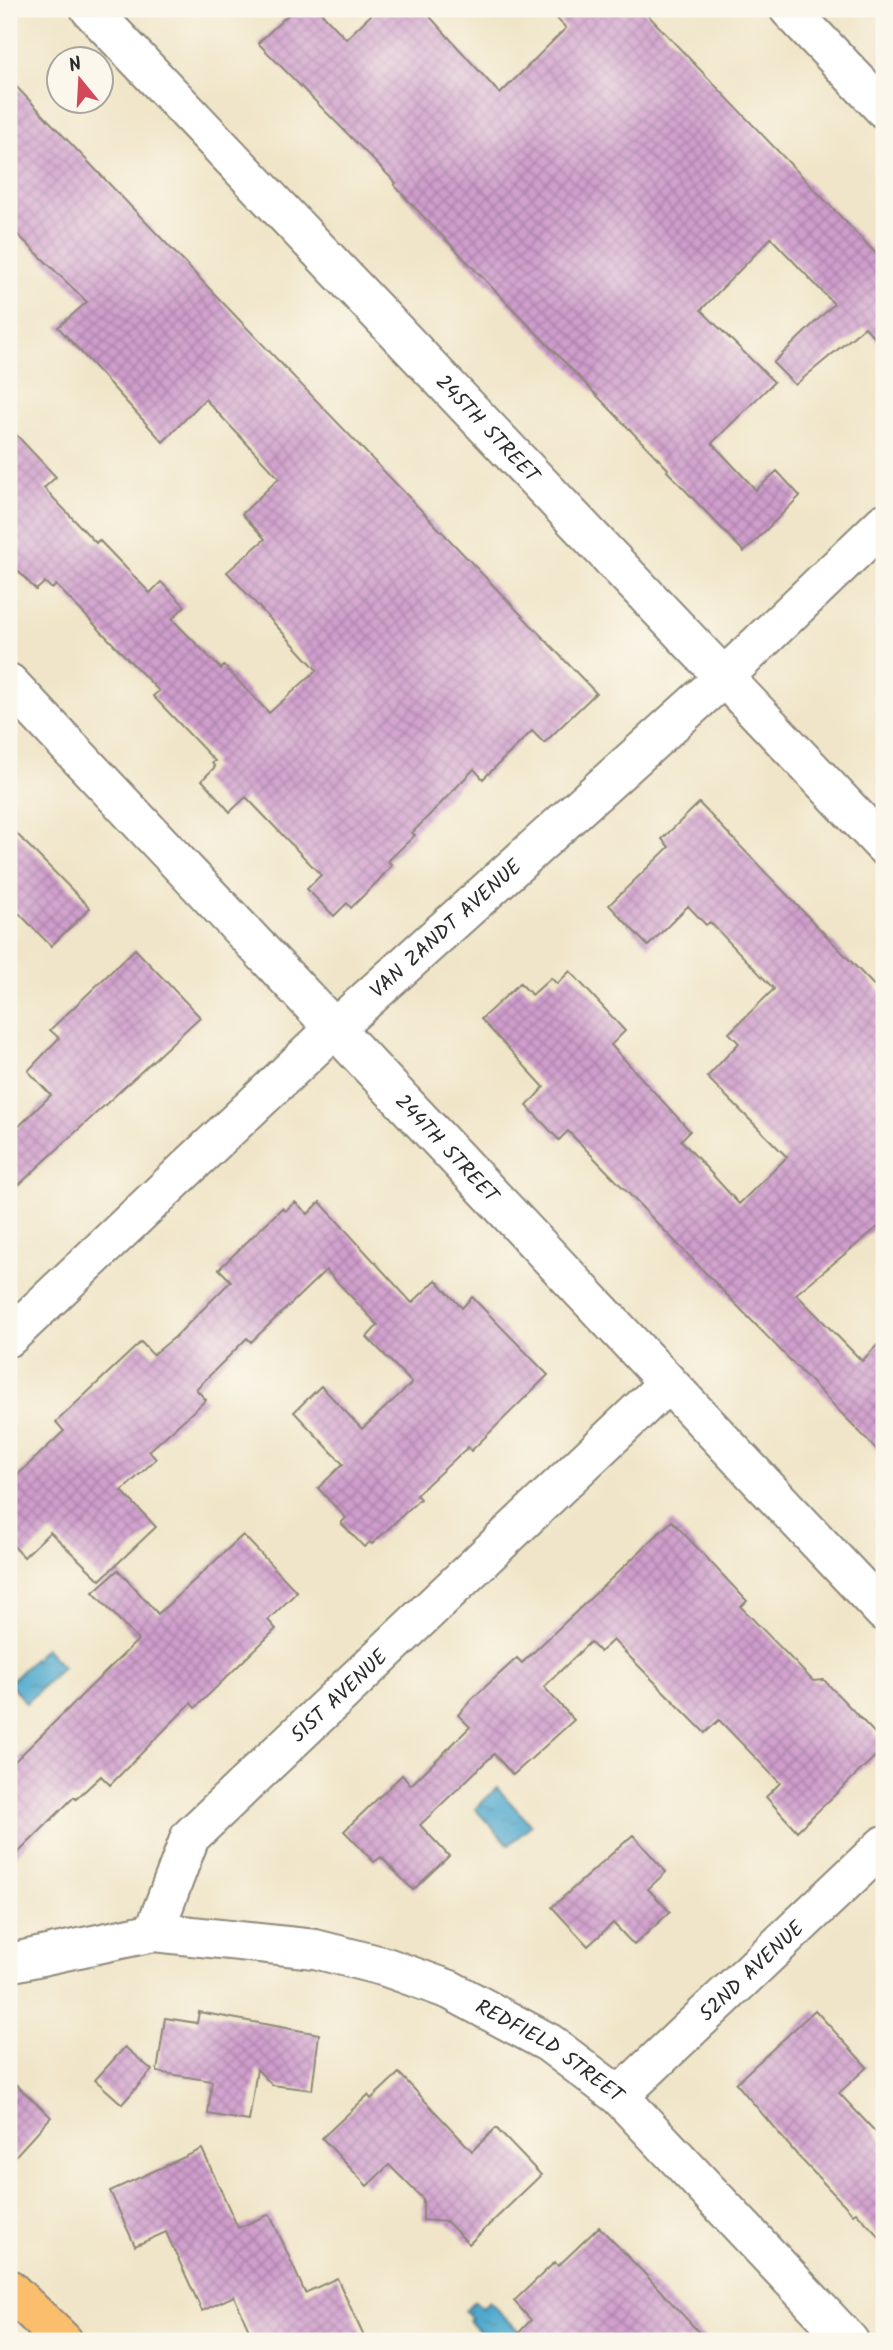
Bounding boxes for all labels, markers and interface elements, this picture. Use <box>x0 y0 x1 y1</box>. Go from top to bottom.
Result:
north arrow <box>46 46 116 116</box>
text: N <box>65 50 86 82</box>
street label: 245TH STREET <box>427 367 548 493</box>
street label: VAN ZANDT AVENUE <box>363 851 531 1007</box>
street label: 244TH STREET <box>386 1087 507 1213</box>
street label: 51ST AVENUE <box>283 1642 397 1752</box>
street label: 52ND AVENUE <box>692 1913 813 2030</box>
street label: REDFIELD STREET <box>469 1991 632 2113</box>

